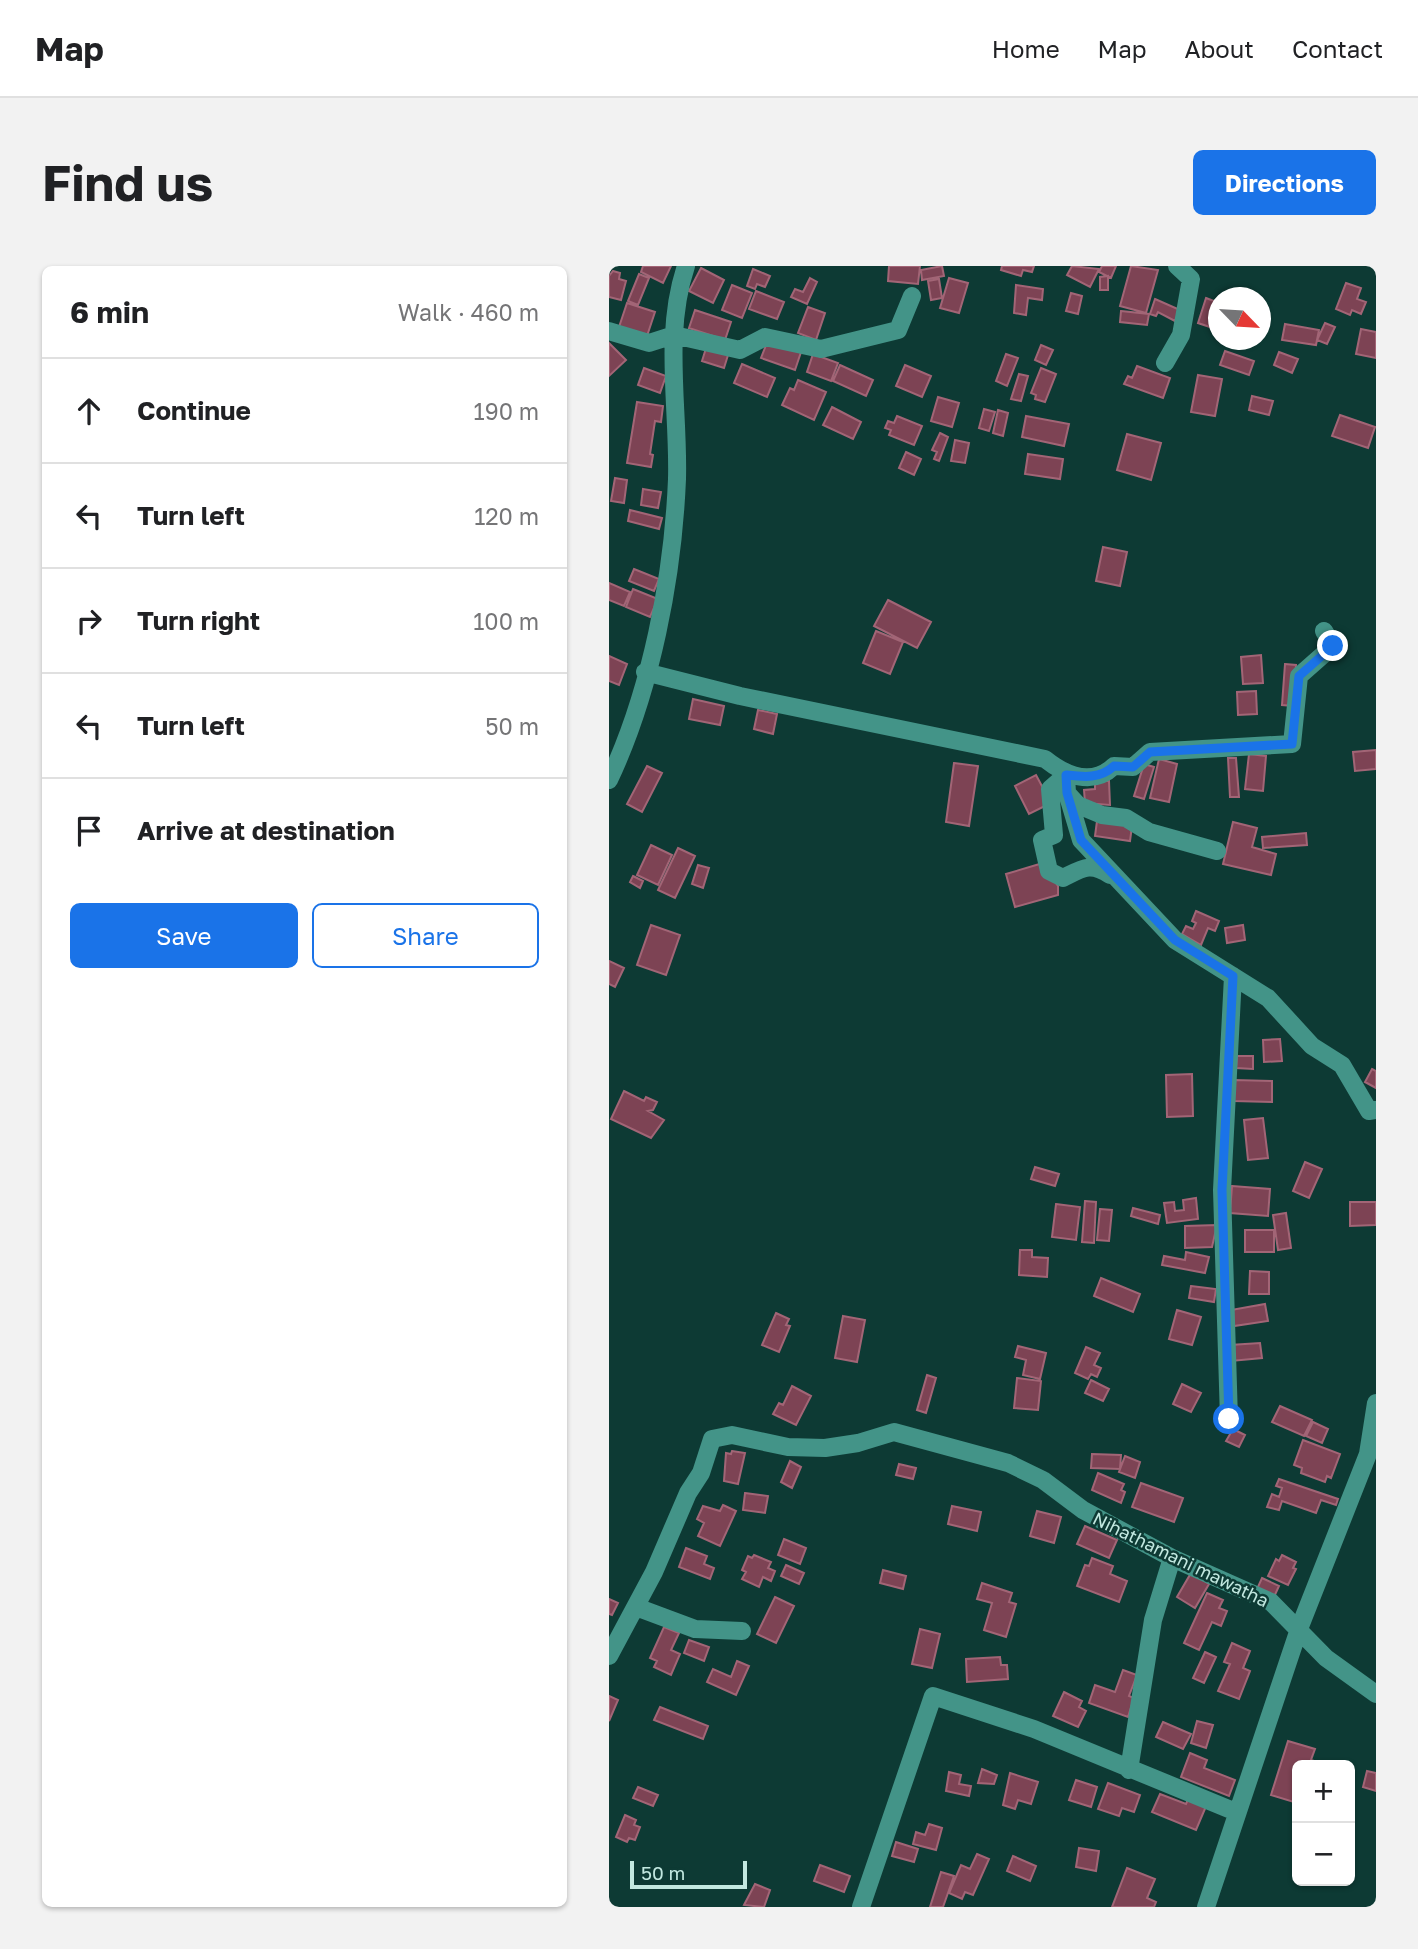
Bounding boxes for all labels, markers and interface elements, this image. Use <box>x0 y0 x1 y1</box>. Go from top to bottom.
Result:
text: Map <box>35 29 104 68</box>
text: Home <box>992 34 1060 63</box>
text: Map <box>1098 34 1147 63</box>
text: About <box>1185 34 1254 63</box>
text: Contact <box>1292 34 1383 63</box>
button: Directions <box>1193 150 1376 215</box>
text: Find us <box>42 153 213 212</box>
north arrow <box>1208 287 1271 350</box>
text: 6 min <box>70 294 149 330</box>
text: Walk · 460 m <box>398 298 539 326</box>
icon: ahead <box>70 392 108 430</box>
text: Continue <box>137 395 251 426</box>
text: 190 m <box>474 397 539 425</box>
icon: left <box>70 497 108 535</box>
text: Turn left <box>137 500 245 531</box>
text: 120 m <box>474 502 539 530</box>
icon: right <box>70 602 108 640</box>
text: Turn right <box>137 605 260 636</box>
text: 100 m <box>473 607 539 635</box>
route end <box>1317 630 1348 661</box>
icon: left <box>70 707 108 745</box>
text: Turn left <box>137 710 245 741</box>
text: 50 m <box>485 712 539 740</box>
icon: arrive <box>70 812 108 850</box>
text: Arrive at destination <box>137 815 395 846</box>
button: Save <box>70 903 298 968</box>
button: Share <box>312 903 539 968</box>
route start <box>1213 1403 1244 1434</box>
street label: Nihathamani mawatha <box>1089 1507 1273 1611</box>
map controls <box>1292 1760 1355 1886</box>
button: + <box>1292 1760 1355 1823</box>
button: − <box>1292 1823 1355 1886</box>
scale bar <box>630 1858 747 1890</box>
text: 50 m <box>641 1861 685 1884</box>

